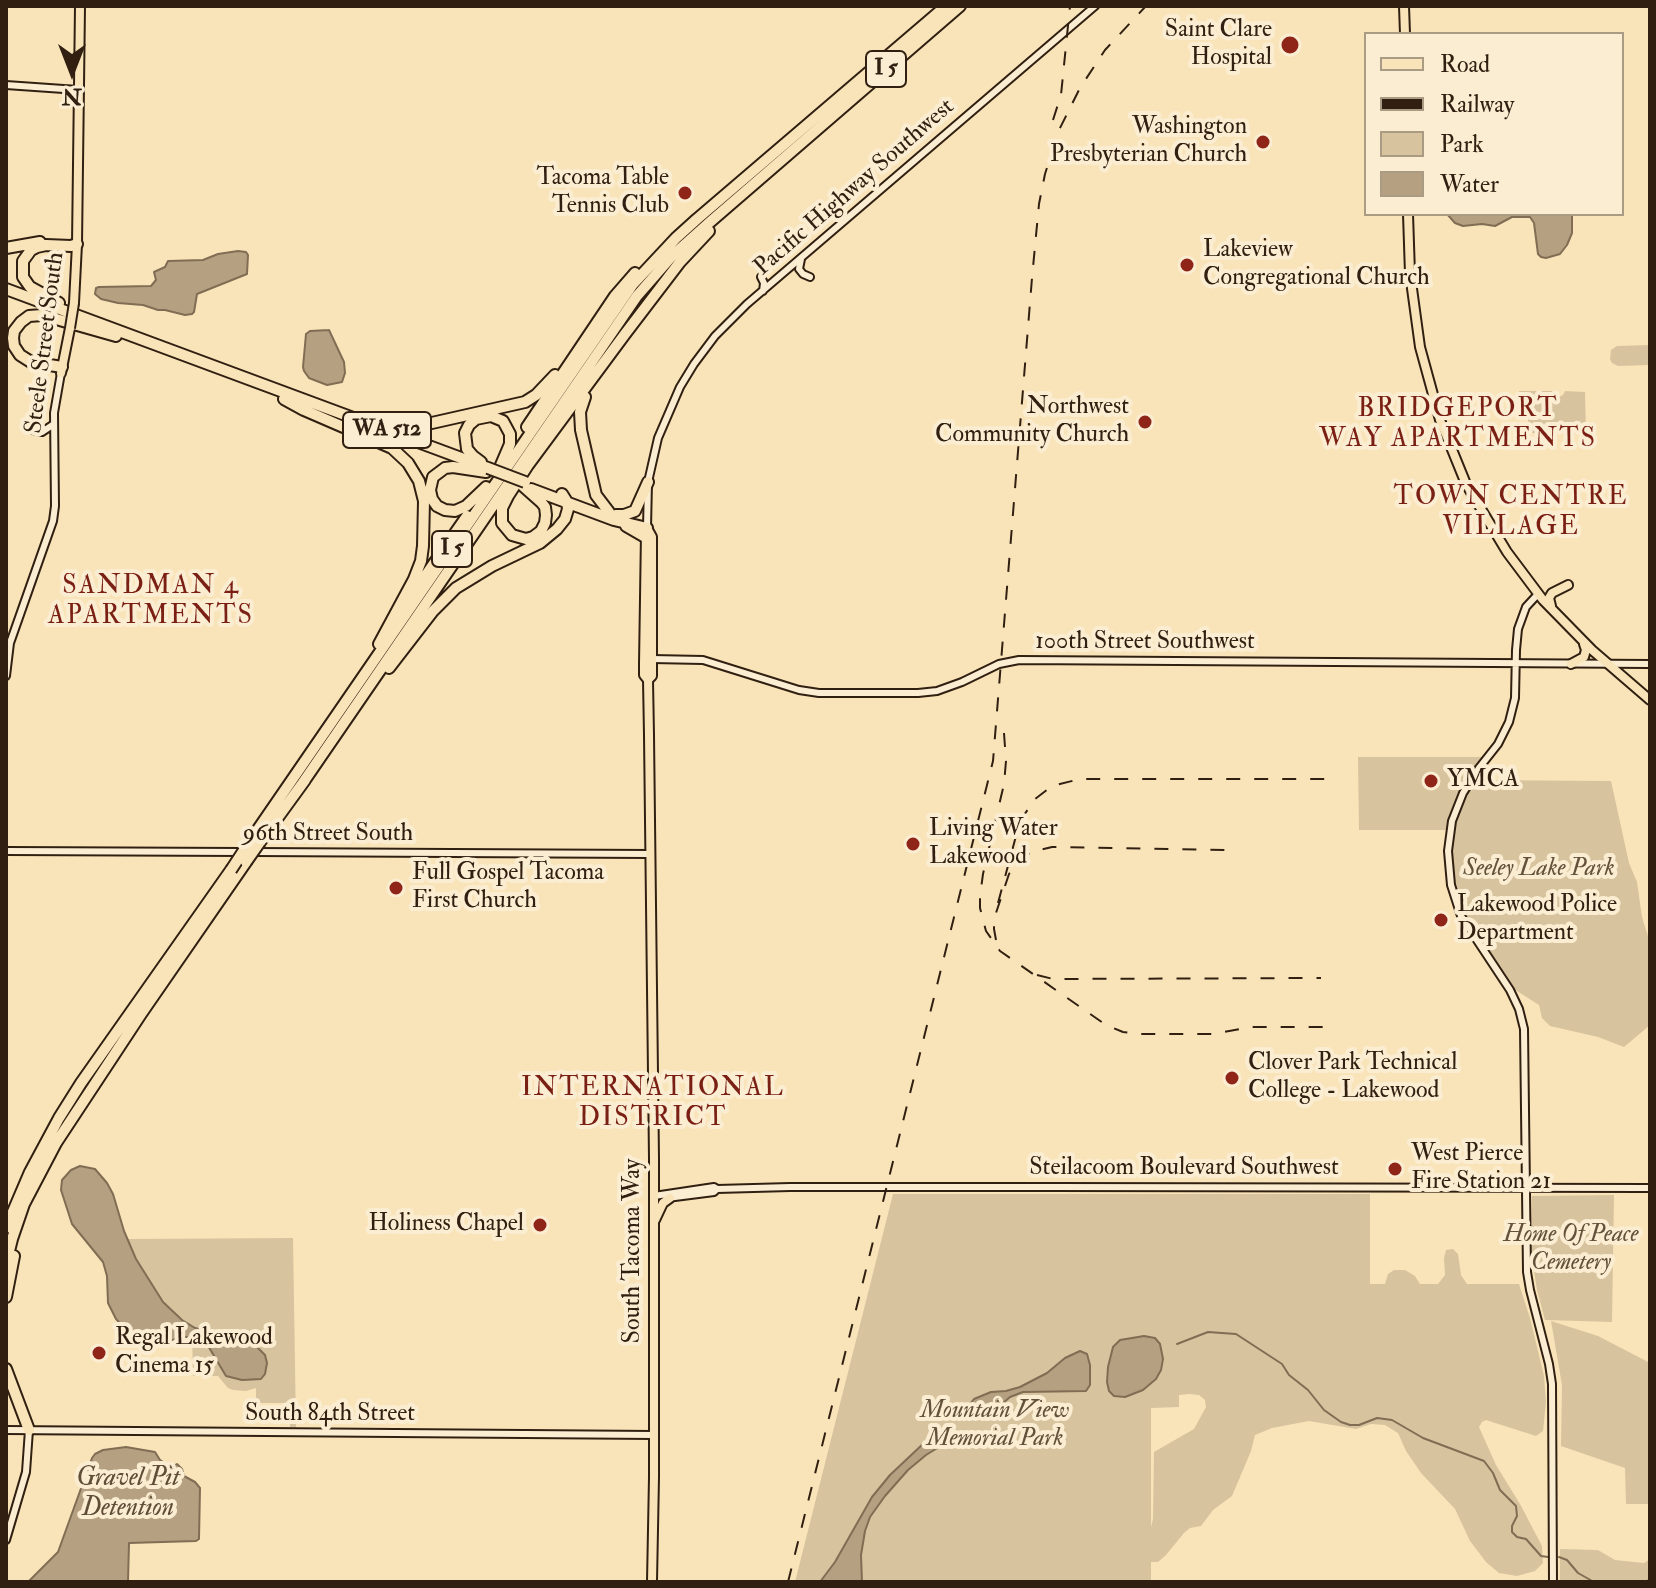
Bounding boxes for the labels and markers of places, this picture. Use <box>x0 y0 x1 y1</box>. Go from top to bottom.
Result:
place label: Saint Clare Hospital <box>1165 17 1272 73</box>
marker: Saint Clare Hospital <box>1279 34 1301 56</box>
place label: Washington Presbyterian Church <box>1050 114 1247 170</box>
marker: Washington Presbyterian Church <box>1254 133 1272 151</box>
place label: Tacoma Table Tennis Club <box>537 165 669 221</box>
marker: Tacoma Table Tennis Club <box>676 184 694 202</box>
place label: Lakeview Congregational Church <box>1203 237 1429 293</box>
marker: Lakeview Congregational Church <box>1178 256 1196 274</box>
place label: Northwest Community Church <box>935 394 1129 450</box>
marker: Northwest Community Church <box>1136 413 1154 431</box>
place label: YMCA <box>1447 767 1519 795</box>
marker: YMCA <box>1422 772 1440 790</box>
place label: Living Water Lakewood <box>929 816 1058 872</box>
marker: Living Water Lakewood <box>904 835 922 853</box>
place label: Full Gospel Tacoma First Church <box>412 860 604 916</box>
marker: Full Gospel Tacoma First Church <box>387 879 405 897</box>
place label: Lakewood Police Department <box>1457 892 1617 948</box>
marker: Lakewood Police Department <box>1432 911 1450 929</box>
place label: Clover Park Technical College - Lakewood <box>1248 1050 1457 1106</box>
marker: Clover Park Technical College - Lakewood <box>1223 1069 1241 1087</box>
place label: West Pierce Fire Station 21 <box>1411 1141 1551 1197</box>
marker: West Pierce Fire Station 21 <box>1386 1160 1404 1178</box>
place label: Holiness Chapel <box>368 1211 524 1239</box>
marker: Holiness Chapel <box>531 1216 549 1234</box>
place label: Regal Lakewood Cinema 15 <box>115 1325 273 1381</box>
marker: Regal Lakewood Cinema 15 <box>90 1344 108 1362</box>

